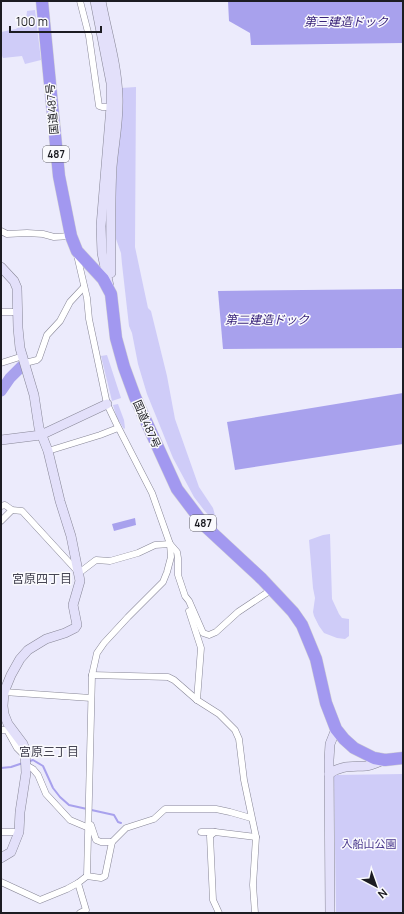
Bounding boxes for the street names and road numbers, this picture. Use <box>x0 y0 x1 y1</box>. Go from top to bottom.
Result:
street label: 国道487号 <box>42 83 61 135</box>
road number: 487 <box>43 146 69 162</box>
street label: 国道487号 <box>130 397 165 450</box>
road number: 487 <box>190 515 216 531</box>

